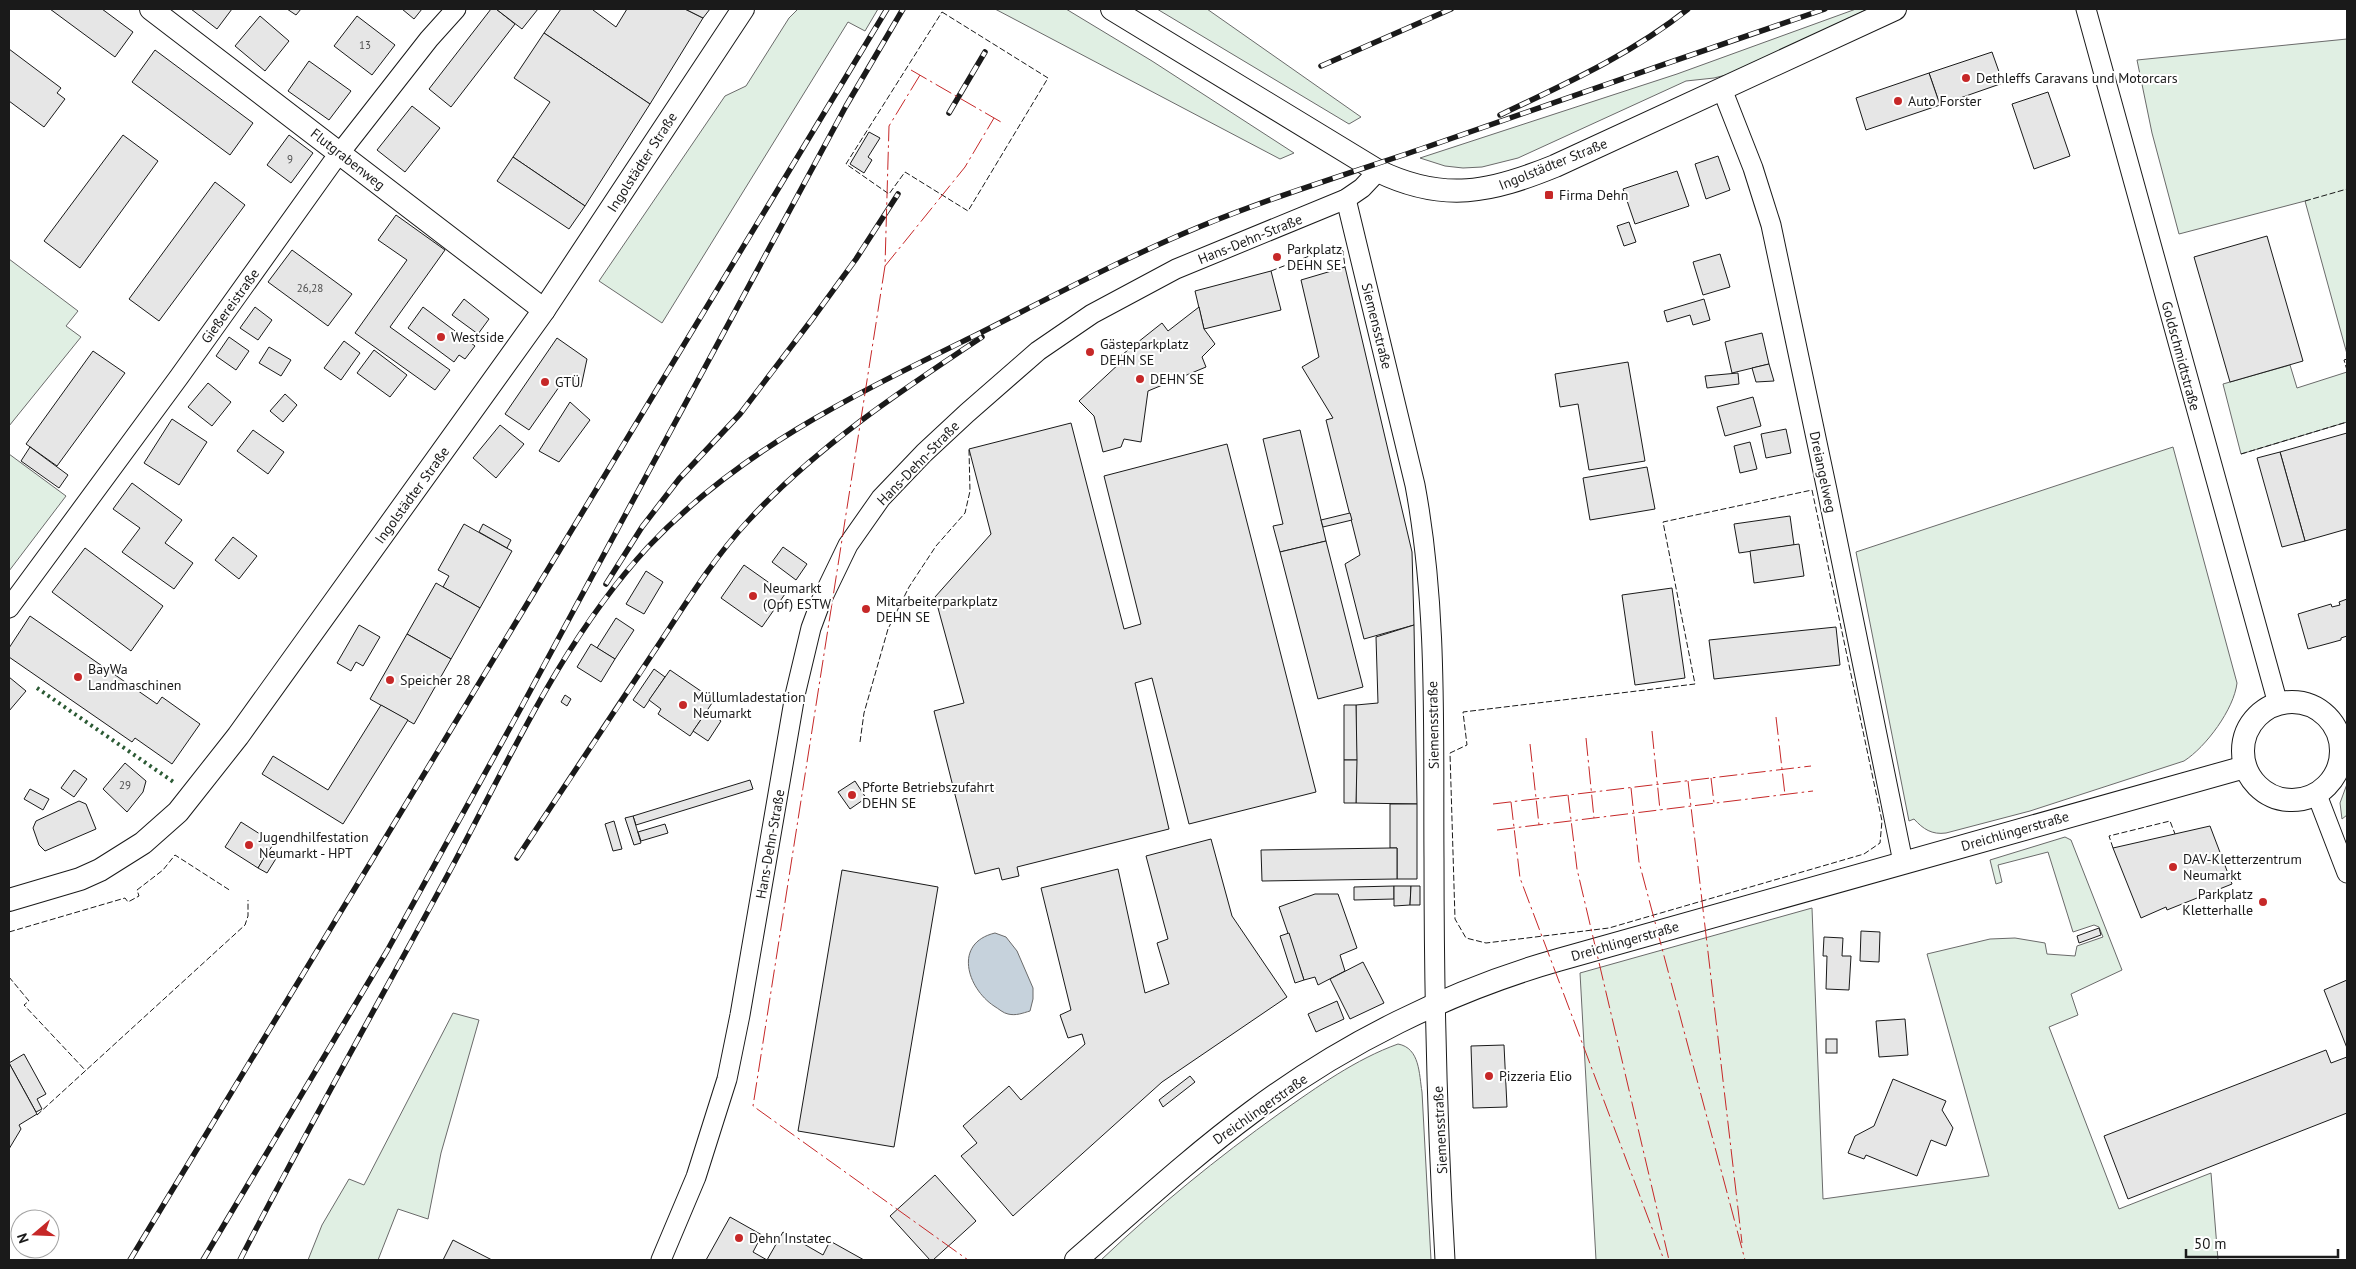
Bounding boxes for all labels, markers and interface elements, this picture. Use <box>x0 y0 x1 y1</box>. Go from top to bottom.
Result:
house number: 13 <box>359 38 371 52</box>
place label: Dethleffs Caravans und Motorcars <box>1976 69 2178 87</box>
marker: Dethleffs Caravans und Motorcars <box>1960 72 1972 84</box>
place label: Auto Forster <box>1908 92 1982 110</box>
marker: Auto Forster <box>1892 95 1904 107</box>
street label: Ingolstädter Straße <box>603 109 681 215</box>
street label: Flutgrabenweg <box>307 124 389 194</box>
street label: Ingolstädter Straße <box>1496 134 1610 194</box>
house number: 9 <box>287 152 293 166</box>
place label: Firma Dehn <box>1559 186 1628 204</box>
marker: Firma Dehn <box>1543 189 1555 201</box>
street label: Hans-Dehn-Straße <box>1195 210 1305 268</box>
place label: Parkplatz DEHN SE <box>1287 240 1342 274</box>
marker: Parkplatz DEHN SE <box>1271 251 1283 263</box>
street label: Gießereistraße <box>197 265 263 347</box>
house number: 26,28 <box>297 281 323 295</box>
street label: Siemensstraße <box>1358 281 1396 371</box>
street label: Goldschmidtstraße <box>2158 299 2204 413</box>
place label: Westside <box>451 328 504 346</box>
marker: Westside <box>435 331 447 343</box>
place label: Gästeparkplatz DEHN SE <box>1100 335 1189 369</box>
marker: Gästeparkplatz DEHN SE <box>1084 346 1096 358</box>
place label: DEHN SE <box>1150 370 1204 388</box>
place label: GTÜ <box>555 373 580 391</box>
marker: DEHN SE <box>1134 373 1146 385</box>
marker: GTÜ <box>539 376 551 388</box>
street label: Hans-Dehn-Straße <box>873 417 963 509</box>
street label: Dreiangelweg <box>1806 430 1840 514</box>
street label: Ingolstädter Straße <box>371 443 453 547</box>
place label: Neumarkt (Opf) ESTW <box>763 579 832 613</box>
marker: Neumarkt (Opf) ESTW <box>747 590 759 602</box>
place label: Mitarbeiterparkplatz DEHN SE <box>876 592 998 626</box>
marker: Mitarbeiterparkplatz DEHN SE <box>860 603 872 615</box>
place label: BayWa Landmaschinen <box>88 660 181 694</box>
marker: BayWa Landmaschinen <box>72 671 84 683</box>
place label: Speicher 28 <box>400 671 471 689</box>
marker: Speicher 28 <box>384 674 396 686</box>
street label: Siemensstraße <box>1423 681 1443 769</box>
place label: Müllumladestation Neumarkt <box>693 688 806 722</box>
marker: Müllumladestation Neumarkt <box>677 699 689 711</box>
house number: 29 <box>119 778 131 792</box>
place label: Pforte Betriebszufahrt DEHN SE <box>862 778 994 812</box>
street label: Hans-Dehn-Straße <box>752 788 788 900</box>
marker: Pforte Betriebszufahrt DEHN SE <box>846 789 858 801</box>
street label: Dreichlingerstraße <box>1959 807 2071 855</box>
place label: Jugendhilfestation Neumarkt - HPT <box>258 828 369 862</box>
marker: Jugendhilfestation Neumarkt - HPT <box>243 839 255 851</box>
place label: DAV-Kletterzentrum Neumarkt <box>2183 850 2302 884</box>
marker: DAV-Kletterzentrum Neumarkt <box>2167 861 2179 873</box>
place label: Parkplatz Kletterhalle <box>2182 885 2253 919</box>
marker: Parkplatz Kletterhalle <box>2257 896 2269 908</box>
street label: Dreichlingerstraße <box>1569 917 1681 965</box>
place label: Pizzeria Elio <box>1499 1067 1572 1085</box>
street label: Dreichlingerstraße <box>1209 1070 1311 1148</box>
marker: Pizzeria Elio <box>1483 1070 1495 1082</box>
street label: Siemensstraße <box>1429 1086 1451 1174</box>
north arrow <box>10 1209 60 1259</box>
scale bar <box>2186 1226 2338 1258</box>
place label: Dehn Instatec <box>749 1229 832 1247</box>
text: N <box>13 1231 33 1246</box>
marker: Dehn Instatec <box>733 1232 745 1244</box>
text: 50 m <box>2194 1234 2227 1253</box>

